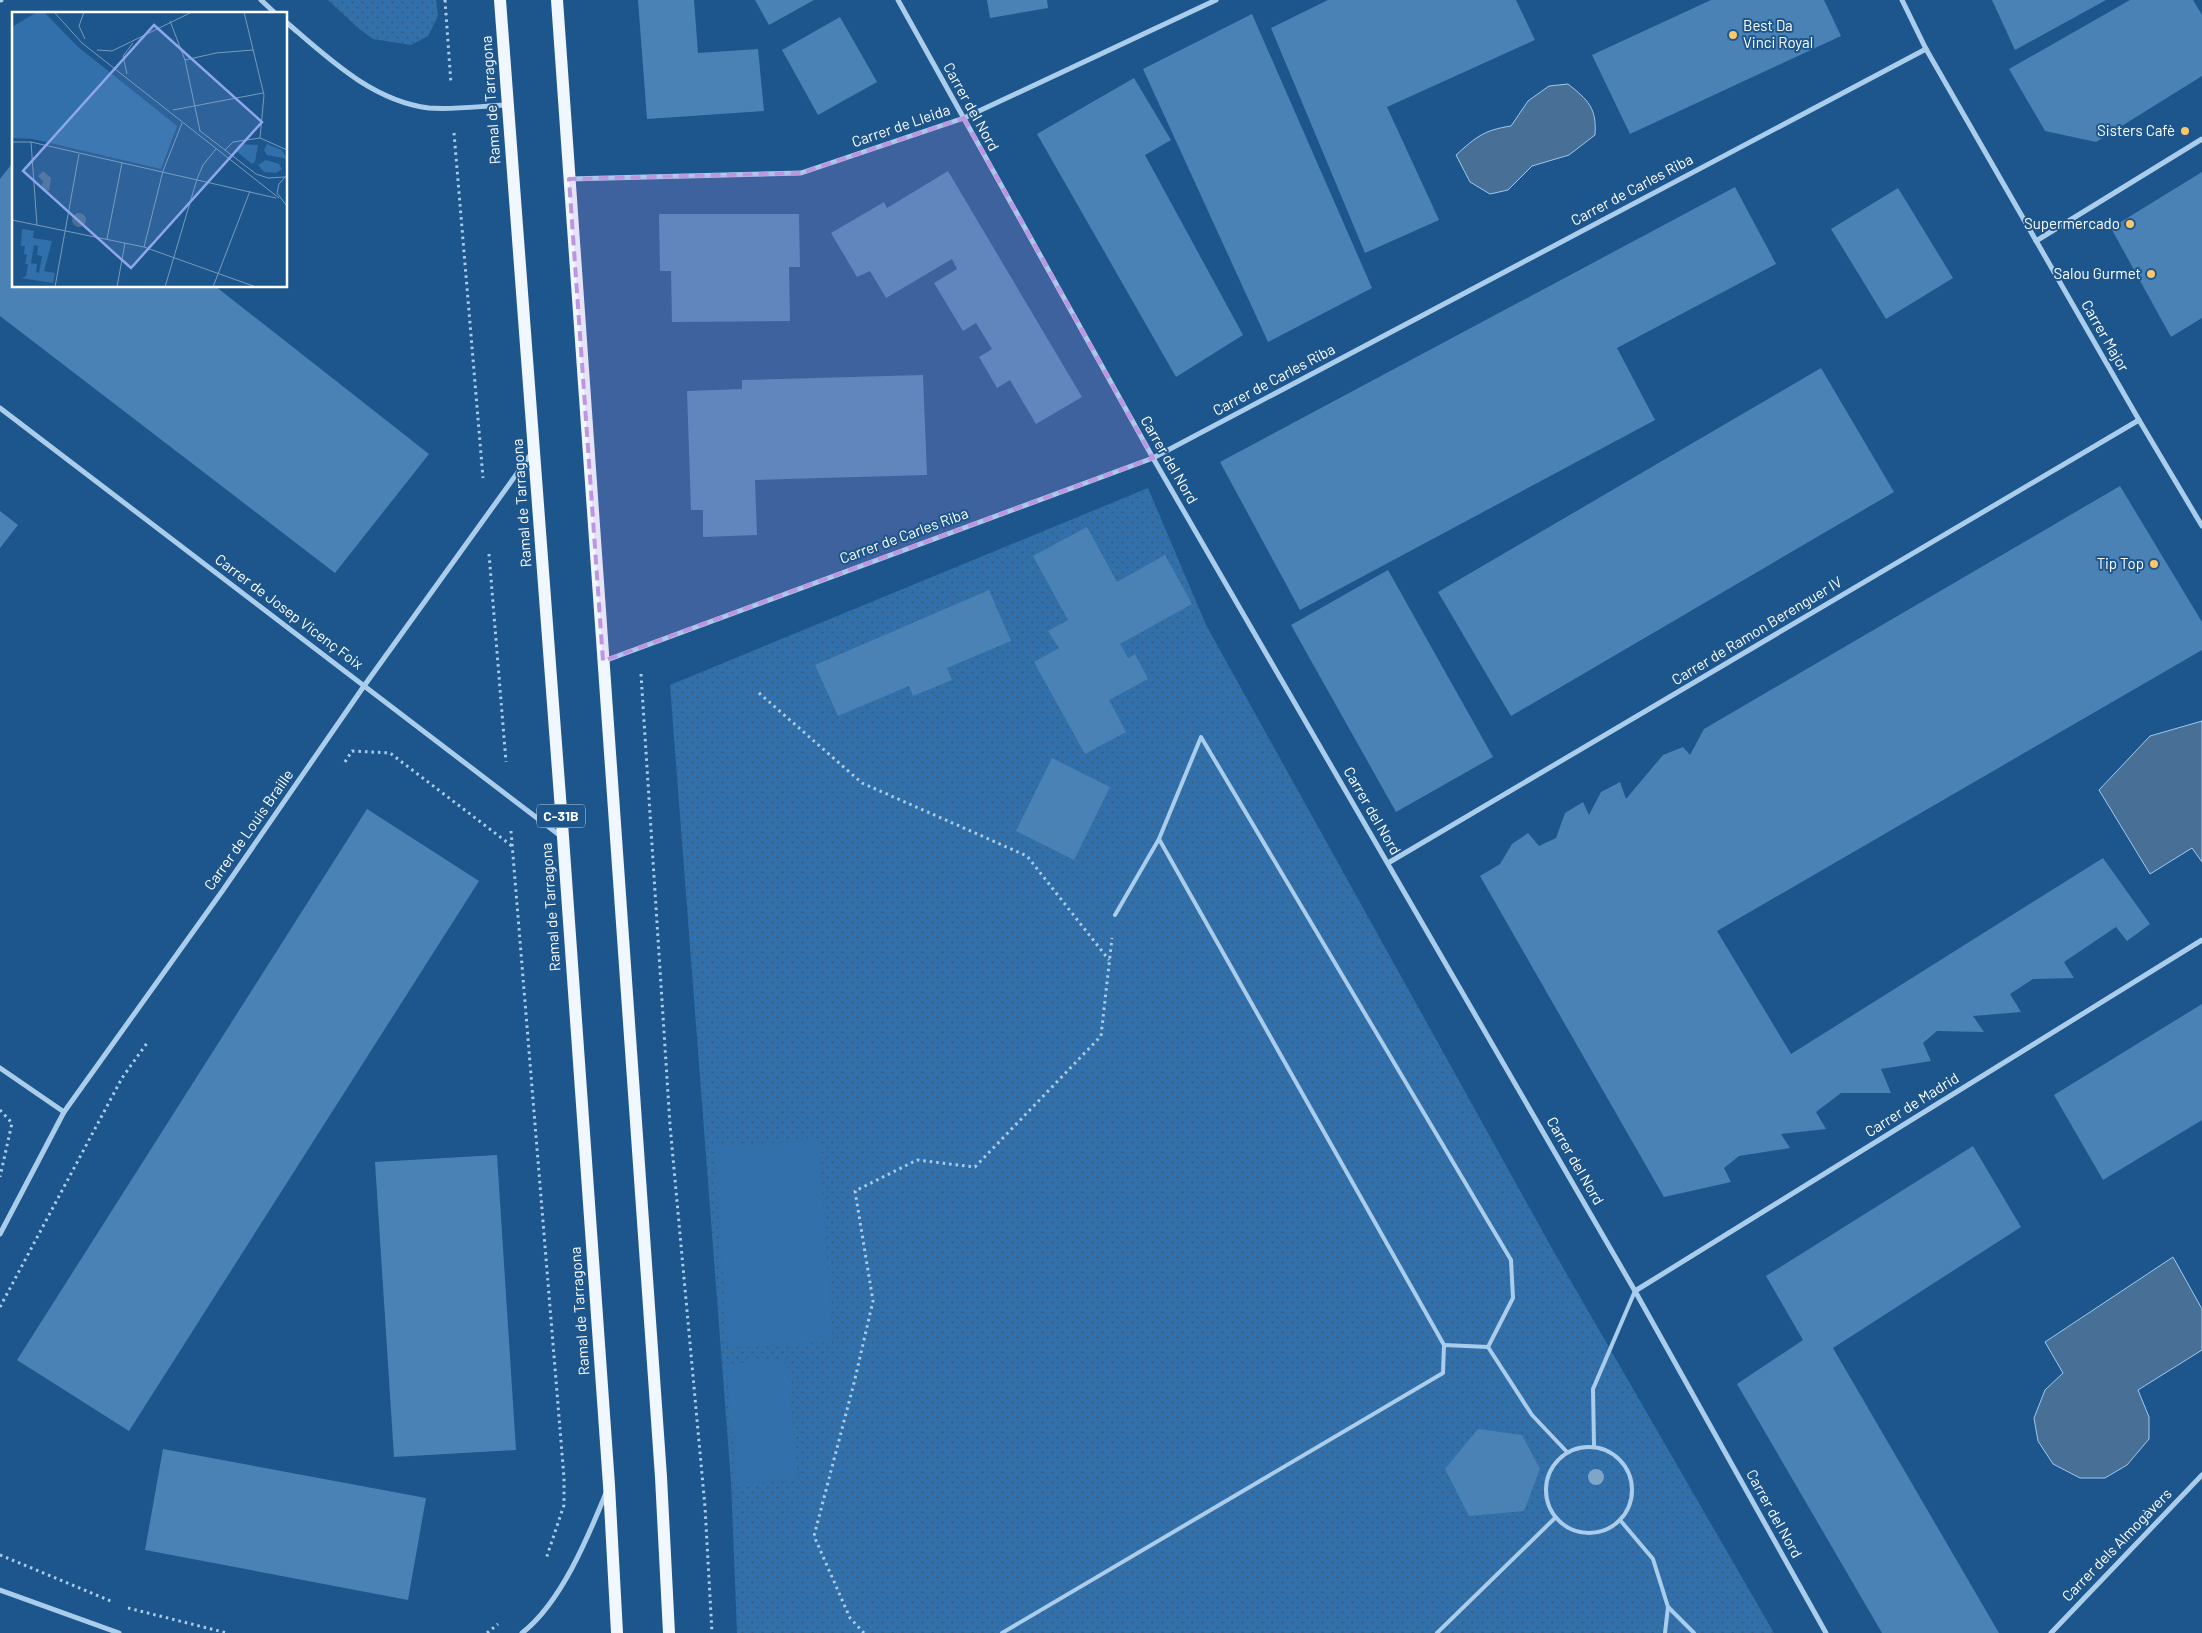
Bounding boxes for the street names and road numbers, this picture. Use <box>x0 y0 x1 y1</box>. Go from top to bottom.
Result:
street label: Ramal de Tarragona <box>477 35 503 165</box>
street label: Carrer del Nord <box>940 59 1004 154</box>
street label: Carrer de Lleida <box>849 100 952 150</box>
street label: Carrer de Carles Riba <box>1567 149 1696 229</box>
street label: Carrer Major <box>2078 297 2134 375</box>
street label: Carrer de Carles Riba <box>1209 339 1338 419</box>
street label: Carrer del Nord <box>1137 412 1202 507</box>
street label: Ramal de Tarragona <box>508 438 534 568</box>
street label: Carrer de Carles Riba <box>837 503 970 567</box>
street label: Carrer de Josep Vicenç Foix <box>212 550 367 673</box>
street label: Carrer de Ramon Berenguer IV <box>1668 572 1845 688</box>
street label: Carrer del Nord <box>1340 763 1405 858</box>
street label: Carrer de Louis Braille <box>200 766 297 893</box>
road number: C-31B <box>537 804 585 828</box>
street label: Ramal de Tarragona <box>537 842 563 972</box>
street label: Carrer de Madrid <box>1861 1068 1962 1140</box>
street label: Carrer del Nord <box>1543 1113 1608 1208</box>
street label: Ramal de Tarragona <box>566 1246 592 1376</box>
street label: Carrer del Nord <box>1743 1466 1807 1561</box>
street label: Carrer dels Almogàvers <box>2058 1484 2175 1604</box>

